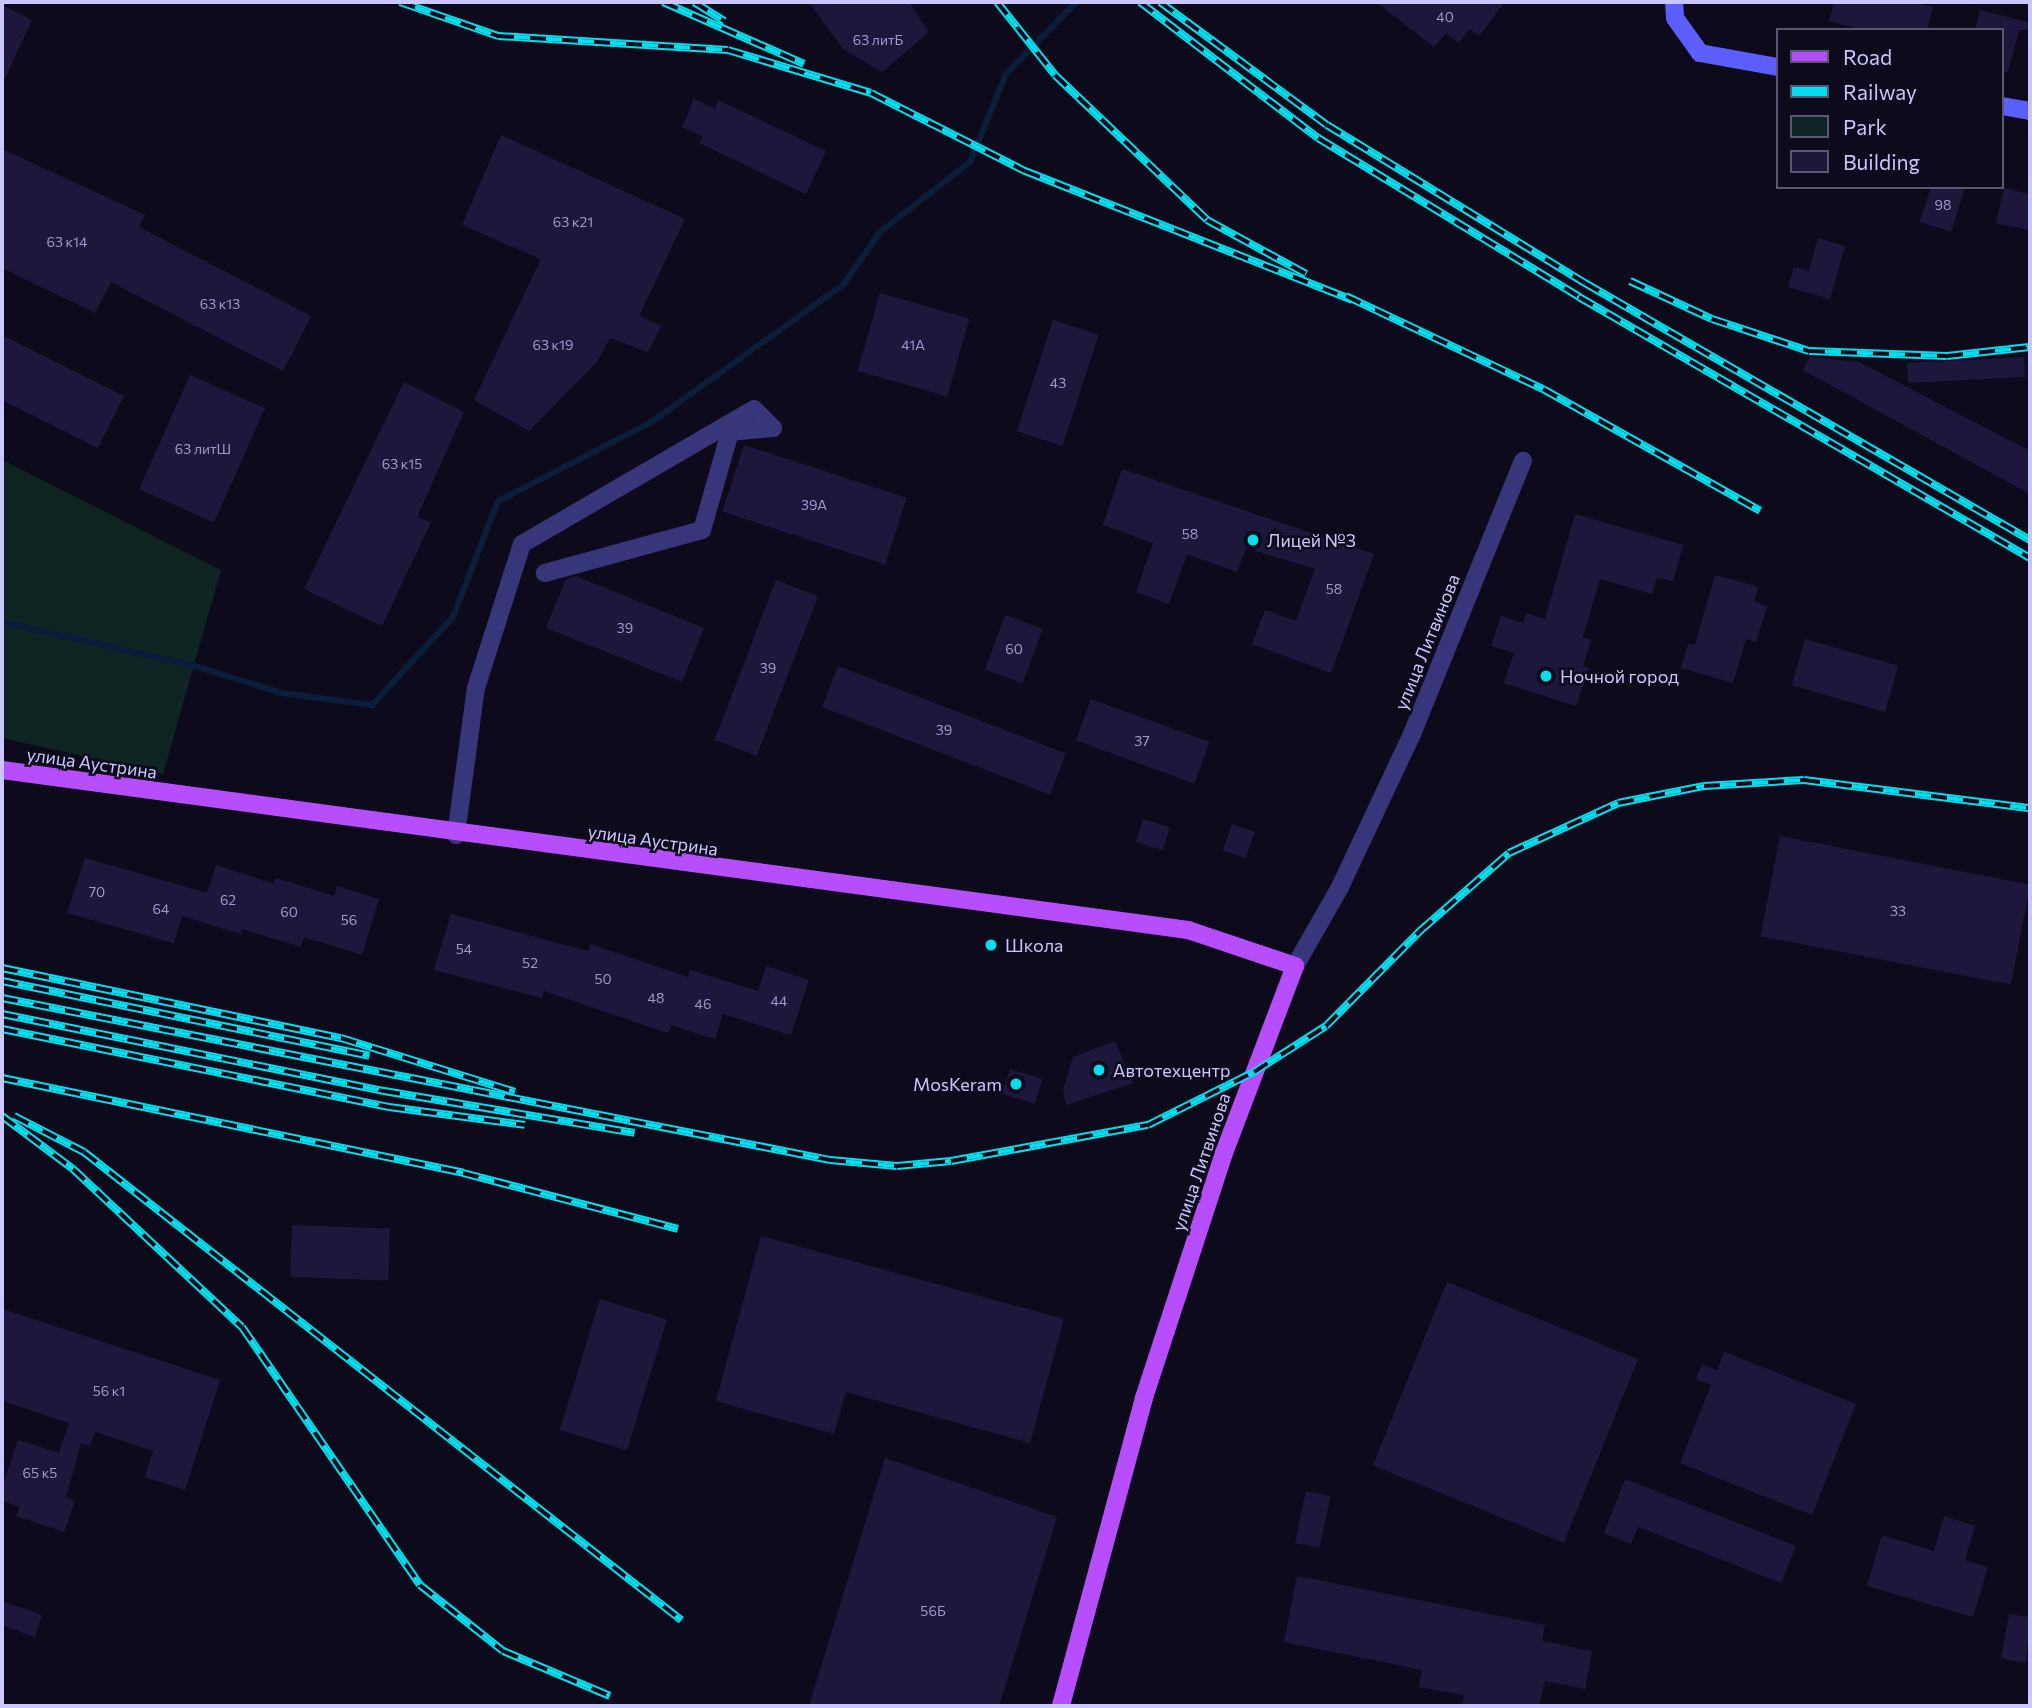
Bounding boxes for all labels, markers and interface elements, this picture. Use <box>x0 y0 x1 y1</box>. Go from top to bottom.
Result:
house number: 40 <box>1436 9 1454 25</box>
legend <box>1776 28 2004 189</box>
house number: 63 литБ <box>853 32 903 48</box>
text: Road <box>1843 44 1892 69</box>
text: Railway <box>1843 79 1917 104</box>
text: Park <box>1843 114 1887 139</box>
text: Building <box>1843 149 1920 174</box>
house number: 98 <box>1935 197 1951 213</box>
house number: 63 к21 <box>553 214 593 230</box>
house number: 63 к14 <box>46 234 88 250</box>
house number: 63 к13 <box>200 296 240 312</box>
house number: 63 к19 <box>532 337 574 353</box>
house number: 41А <box>901 337 925 353</box>
house number: 43 <box>1050 375 1066 391</box>
house number: 63 литШ <box>175 441 231 457</box>
house number: 63 к15 <box>382 456 422 472</box>
house number: 39А <box>801 497 827 513</box>
house number: 58 <box>1182 526 1198 542</box>
place label: Лицей №3 <box>1267 529 1356 551</box>
marker: Лицей №3 <box>1245 532 1261 548</box>
street label: улица Литвинова <box>1390 571 1464 713</box>
house number: 58 <box>1326 581 1342 597</box>
house number: 39 <box>617 620 633 636</box>
house number: 60 <box>1005 641 1023 657</box>
house number: 39 <box>760 660 776 676</box>
place label: Ночной город <box>1560 665 1679 687</box>
marker: Ночной город <box>1538 668 1554 684</box>
house number: 39 <box>936 722 952 738</box>
house number: 37 <box>1134 733 1150 749</box>
street label: улица Аустрина <box>26 743 158 783</box>
street label: улица Аустрина <box>587 820 719 860</box>
house number: 70 <box>89 884 105 900</box>
house number: 62 <box>220 892 236 908</box>
house number: 64 <box>153 901 169 917</box>
house number: 33 <box>1890 903 1906 919</box>
house number: 60 <box>280 904 298 920</box>
house number: 56 <box>341 912 357 928</box>
place label: Школа <box>1005 934 1063 956</box>
marker: Школа <box>983 937 999 953</box>
house number: 54 <box>456 941 472 957</box>
house number: 52 <box>522 955 538 971</box>
house number: 50 <box>594 971 612 987</box>
house number: 48 <box>648 990 664 1006</box>
house number: 44 <box>771 993 787 1009</box>
house number: 46 <box>695 996 711 1012</box>
place label: Автотехцентр <box>1113 1059 1231 1081</box>
marker: Автотехцентр <box>1091 1062 1107 1078</box>
place label: MosKeram <box>913 1073 1002 1095</box>
marker: MosKeram <box>1008 1076 1024 1092</box>
street label: улица Литвинова <box>1167 1090 1235 1234</box>
house number: 56 к1 <box>93 1383 125 1399</box>
house number: 65 к5 <box>23 1465 57 1481</box>
house number: 56Б <box>920 1603 946 1619</box>

